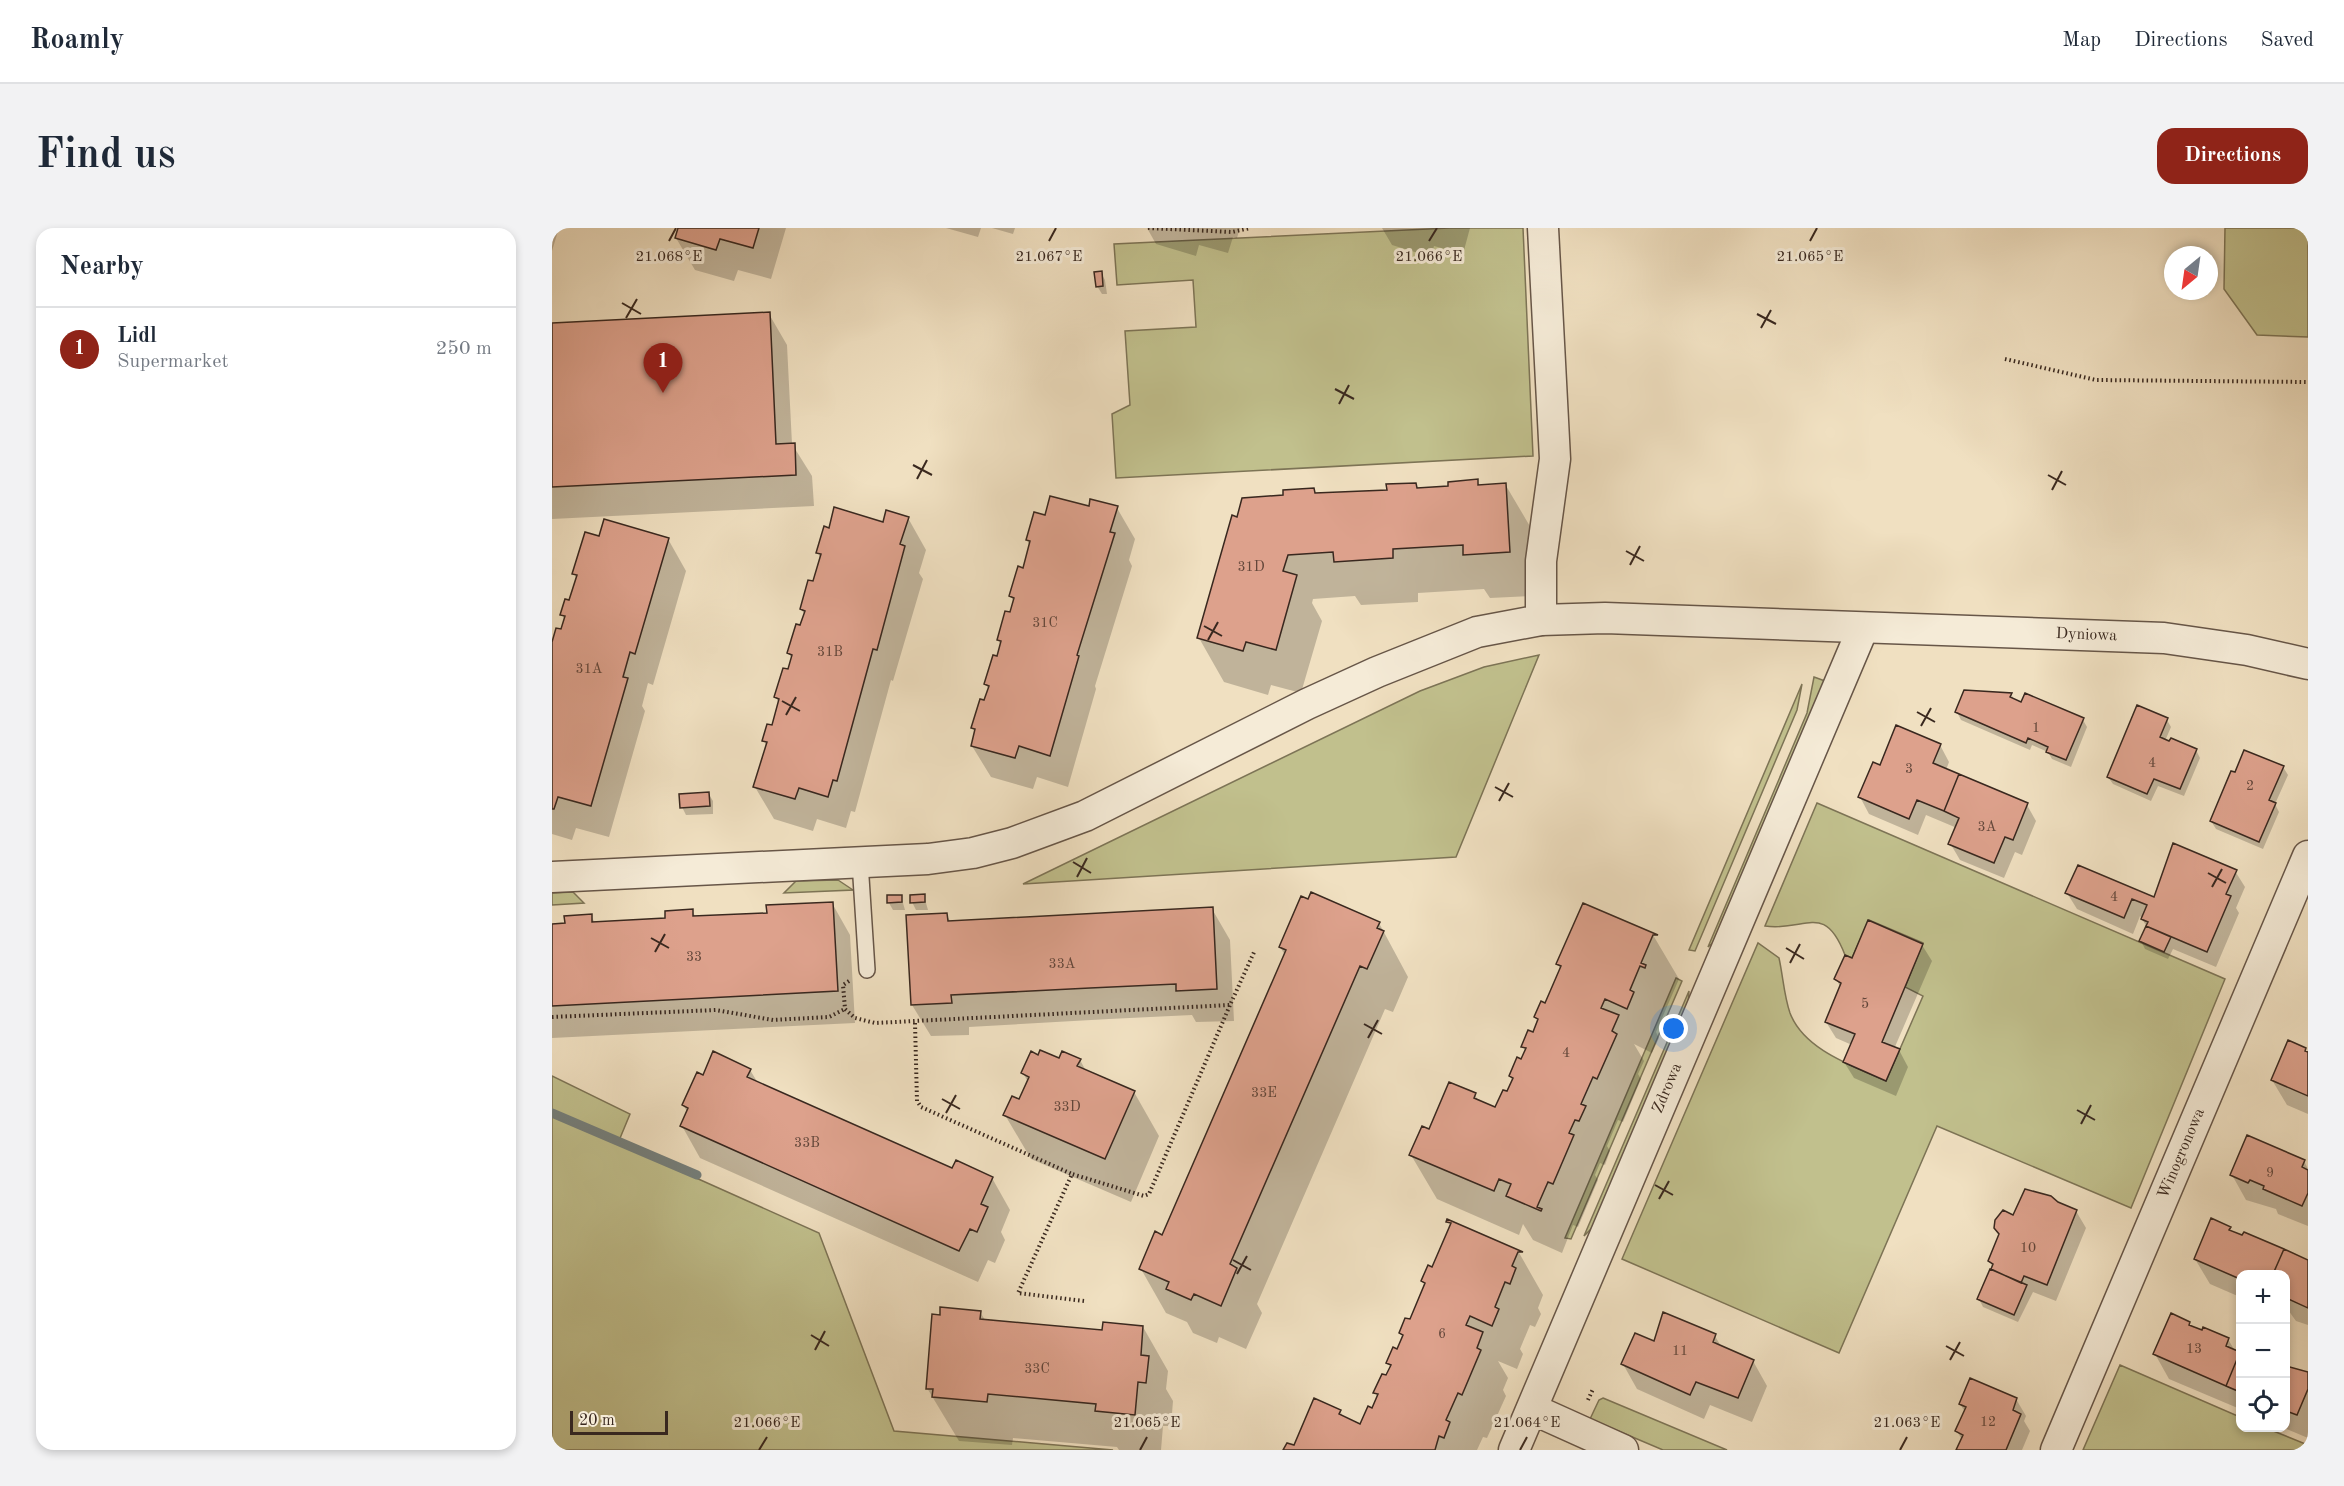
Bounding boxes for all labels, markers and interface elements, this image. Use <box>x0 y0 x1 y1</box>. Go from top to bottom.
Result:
text: Roamly <box>30 27 124 55</box>
text: Map <box>2062 30 2101 51</box>
text: Directions <box>2134 30 2228 51</box>
text: Saved <box>2261 30 2314 51</box>
button: Directions <box>2157 128 2308 184</box>
text: Find us <box>36 135 175 177</box>
north arrow <box>2164 246 2218 300</box>
text: 21.068°E <box>636 250 702 265</box>
text: 21.067°E <box>1016 250 1082 265</box>
text: 21.066°E <box>1396 250 1462 265</box>
text: 21.065°E <box>1777 250 1843 265</box>
text: Nearby <box>60 254 144 280</box>
text: Lidl <box>117 325 157 347</box>
text: 1 <box>74 339 85 359</box>
text: 250 m <box>436 339 492 359</box>
pin: 1 <box>644 344 682 393</box>
text: Supermarket <box>117 352 228 372</box>
house number: 31D <box>1237 560 1265 574</box>
house number: 31C <box>1032 616 1058 630</box>
street label: Dyniowa <box>2055 626 2117 644</box>
house number: 31B <box>817 645 843 659</box>
house number: 31A <box>576 662 603 676</box>
house number: 1 <box>2032 721 2040 735</box>
house number: 4 <box>2148 756 2156 770</box>
house number: 3 <box>1905 762 1913 776</box>
house number: 2 <box>2246 779 2254 793</box>
house number: 3A <box>1978 820 1997 834</box>
house number: 4 <box>2110 890 2118 904</box>
house number: 33 <box>686 950 702 964</box>
house number: 33A <box>1049 957 1076 971</box>
house number: 5 <box>1861 997 1869 1011</box>
your location <box>1659 1014 1688 1043</box>
house number: 4 <box>1562 1046 1570 1060</box>
street label: Zdrowa <box>1650 1061 1685 1116</box>
house number: 33E <box>1251 1086 1277 1100</box>
house number: 33D <box>1053 1100 1081 1114</box>
street label: Winogronowa <box>2156 1106 2208 1201</box>
house number: 33B <box>794 1136 820 1150</box>
house number: 9 <box>2266 1166 2274 1180</box>
house number: 10 <box>2020 1241 2036 1255</box>
map controls <box>2236 1270 2290 1432</box>
button: + <box>2236 1270 2290 1324</box>
button: − <box>2236 1324 2290 1378</box>
house number: 6 <box>1438 1327 1446 1341</box>
house number: 13 <box>2186 1342 2202 1356</box>
house number: 11 <box>1672 1344 1688 1358</box>
house number: 33C <box>1024 1362 1050 1376</box>
button: locate <box>2236 1378 2290 1432</box>
scale bar <box>570 1408 668 1436</box>
text: 20 m <box>579 1413 615 1429</box>
house number: 12 <box>1980 1415 1996 1429</box>
text: 21.066°E <box>734 1416 800 1431</box>
text: 21.065°E <box>1114 1416 1180 1431</box>
text: 21.064°E <box>1494 1416 1560 1431</box>
text: 21.063°E <box>1874 1416 1940 1431</box>

